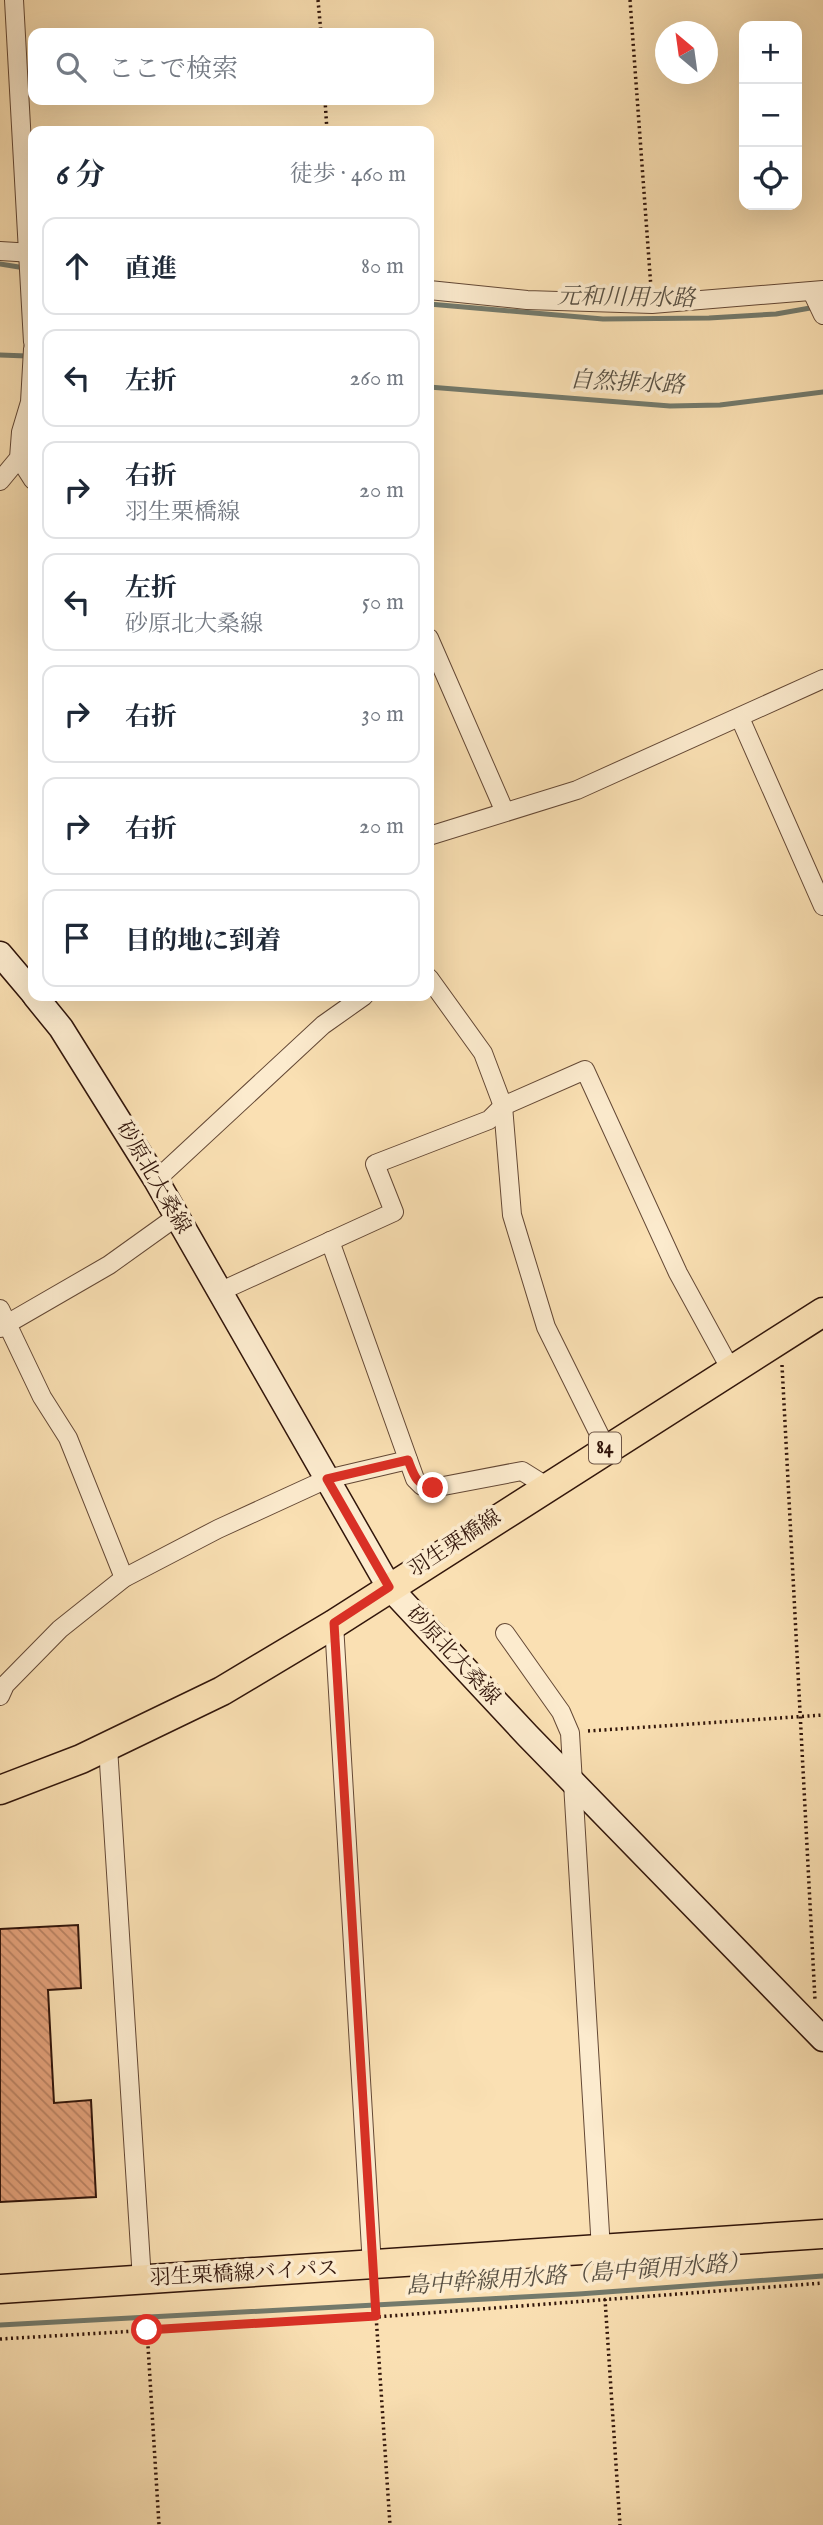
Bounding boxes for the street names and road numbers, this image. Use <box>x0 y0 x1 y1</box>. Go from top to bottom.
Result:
street label: 砂原北大桑線 <box>110 1117 196 1239</box>
road number: 84 <box>589 1432 621 1464</box>
street label: 羽生栗橋線 <box>404 1504 506 1584</box>
street label: 砂原北大桑線 <box>400 1601 506 1711</box>
street label: 羽生栗橋線バイパス <box>149 2256 339 2292</box>

